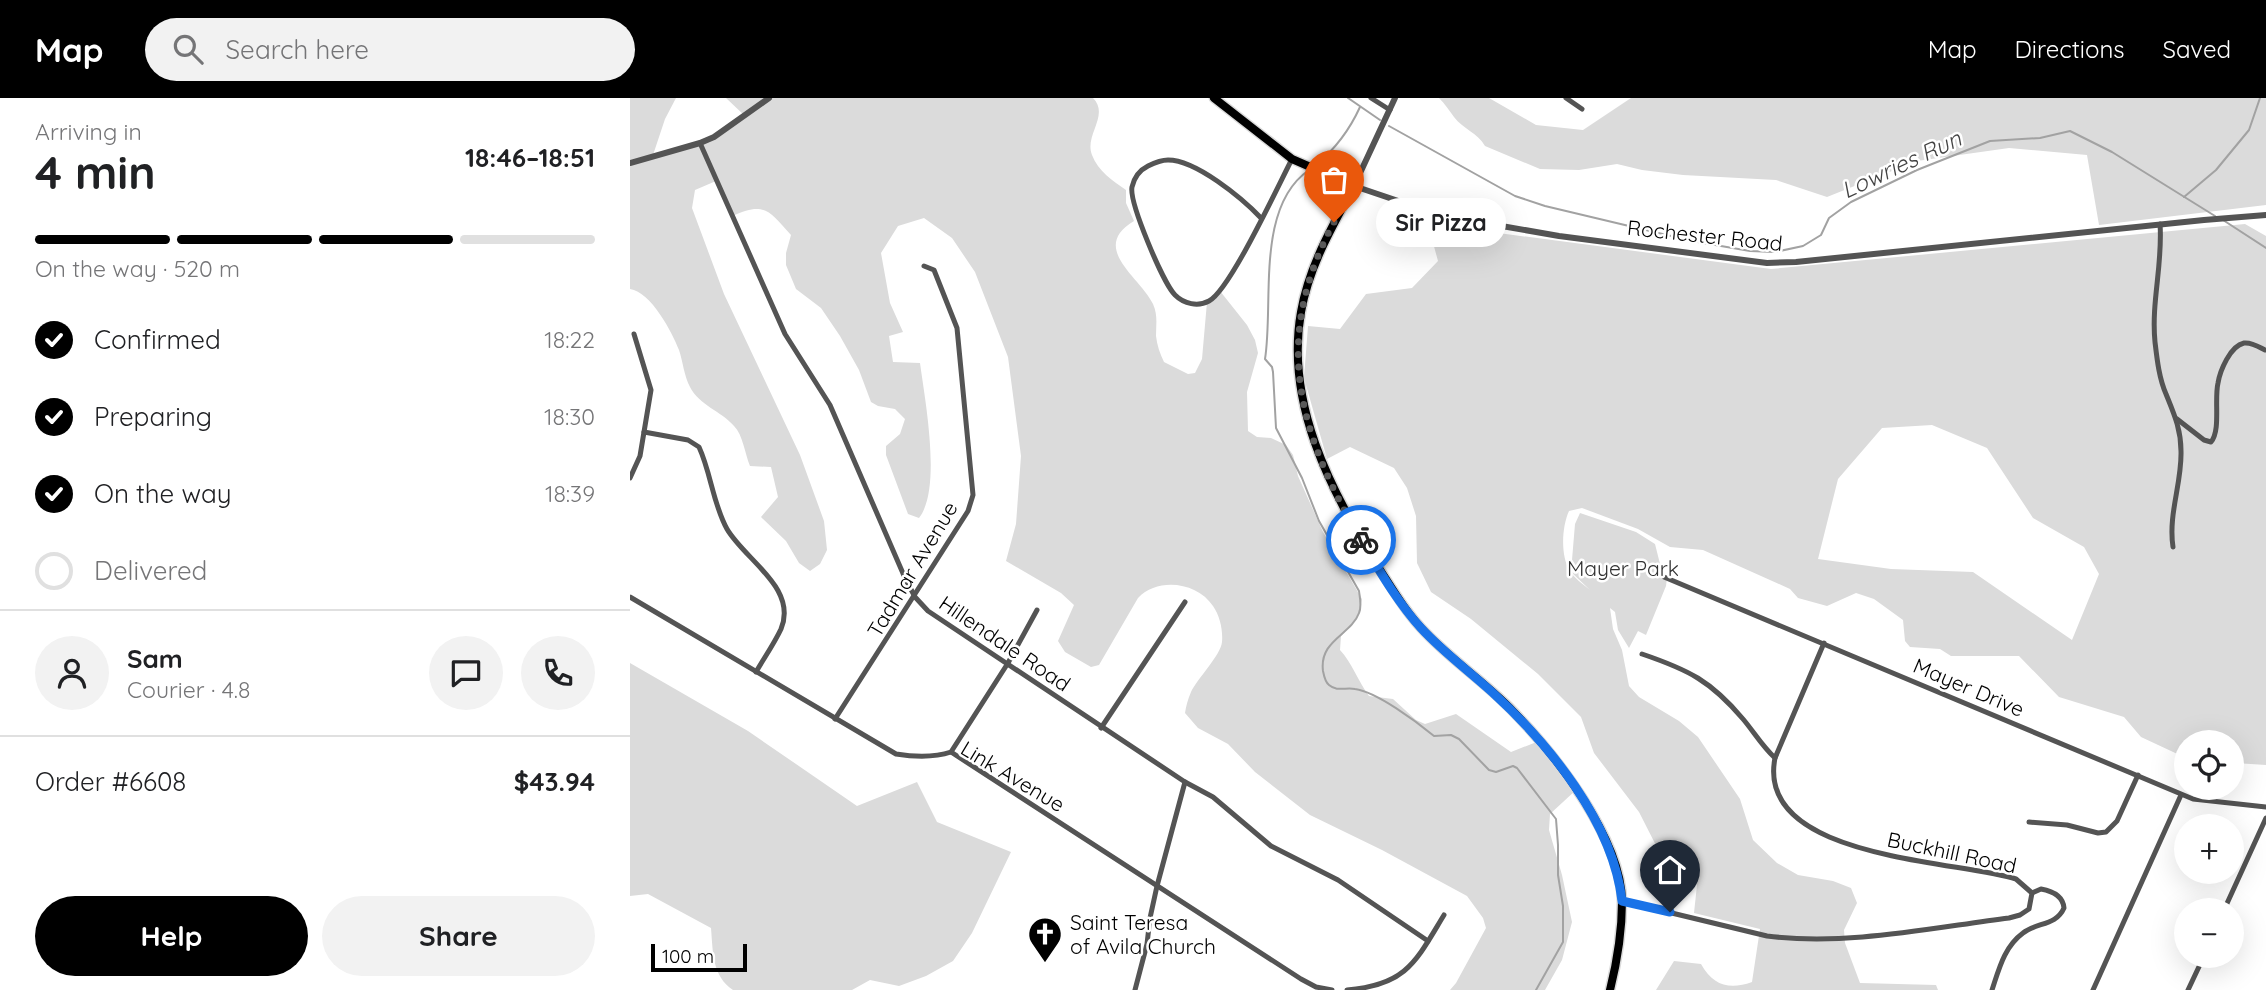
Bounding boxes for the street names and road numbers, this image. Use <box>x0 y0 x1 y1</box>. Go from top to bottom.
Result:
street label: Rochester Road <box>1626 214 1784 256</box>
street label: Tadmar Avenue <box>861 496 963 642</box>
street label: Hillendale Road <box>934 589 1076 697</box>
street label: Mayer Drive <box>1910 652 2028 722</box>
street label: Link Avenue <box>956 735 1070 817</box>
street label: Buckhill Road <box>1885 826 2019 878</box>

